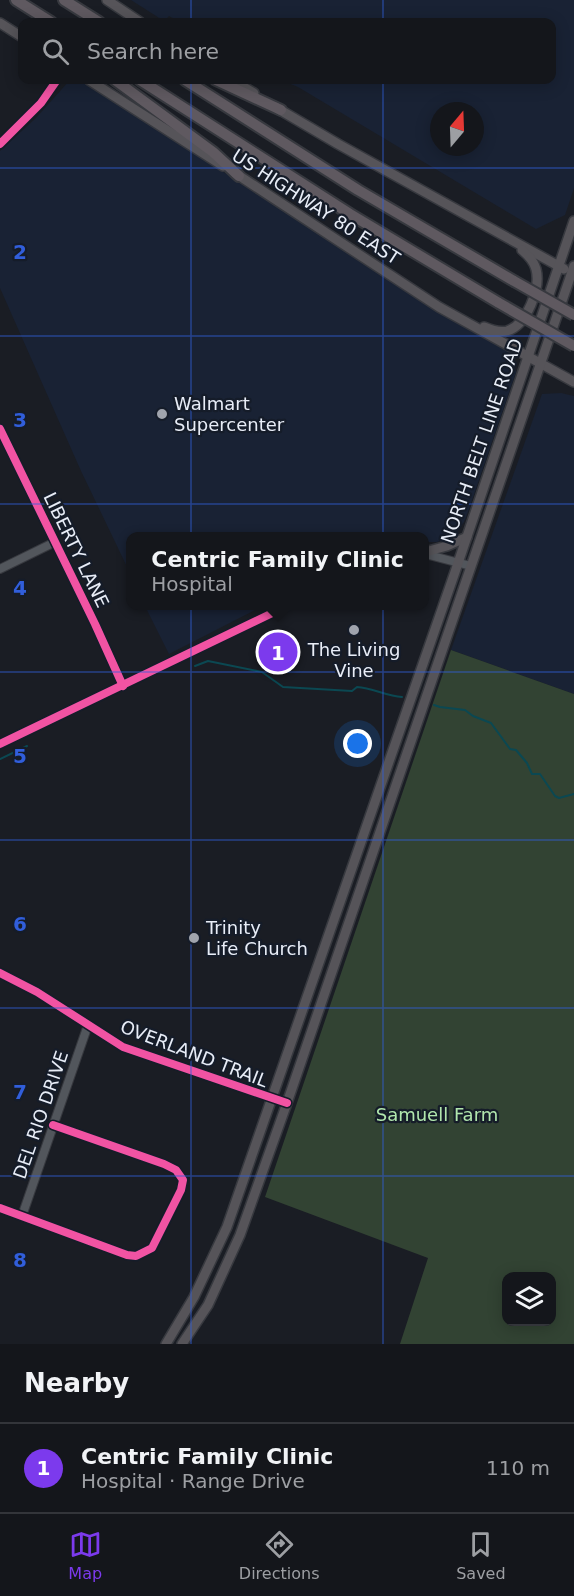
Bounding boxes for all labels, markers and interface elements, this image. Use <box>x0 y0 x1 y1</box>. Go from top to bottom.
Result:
search box <box>18 18 556 84</box>
icon: search <box>39 35 72 68</box>
text: Search here <box>87 39 219 64</box>
north arrow <box>430 102 484 156</box>
street label: US HIGHWAY 80 EAST <box>228 144 405 269</box>
text: 2 <box>13 240 27 264</box>
street label: NORTH BELT LINE ROAD <box>437 336 527 546</box>
place label: Walmart Supercenter <box>174 393 285 435</box>
marker: Walmart Supercenter <box>155 407 169 421</box>
text: 3 <box>13 408 27 432</box>
street label: LIBERTY LANE <box>39 489 113 611</box>
popup <box>126 532 429 610</box>
text: Centric Family Clinic <box>151 547 404 572</box>
text: Hospital <box>151 572 233 596</box>
text: 4 <box>13 576 27 600</box>
marker: The Living Vine <box>347 623 361 637</box>
pin: 1 <box>258 630 298 674</box>
place label: The Living Vine <box>307 639 400 681</box>
your location <box>343 729 372 758</box>
text: 5 <box>13 744 27 768</box>
text: 6 <box>13 912 27 936</box>
place label: Trinity Life Church <box>205 917 308 959</box>
marker: Trinity Life Church <box>187 931 201 945</box>
street label: OVERLAND TRAIL <box>117 1016 271 1091</box>
street label: DEL RIO DRIVE <box>9 1048 72 1182</box>
text: 7 <box>13 1080 27 1104</box>
park label: Samuell Farm <box>376 1104 498 1125</box>
text: 8 <box>13 1248 27 1272</box>
map controls <box>502 1272 556 1326</box>
button: layers <box>502 1272 556 1326</box>
text: Nearby <box>24 1368 129 1398</box>
text: Centric Family Clinic <box>81 1444 333 1469</box>
text: 1 <box>37 1456 50 1480</box>
text: 110 m <box>486 1456 550 1480</box>
text: Hospital · Range Drive <box>81 1469 305 1493</box>
tab: Map <box>68 1528 102 1583</box>
tab: Directions <box>239 1528 319 1583</box>
tab: Saved <box>456 1528 506 1583</box>

